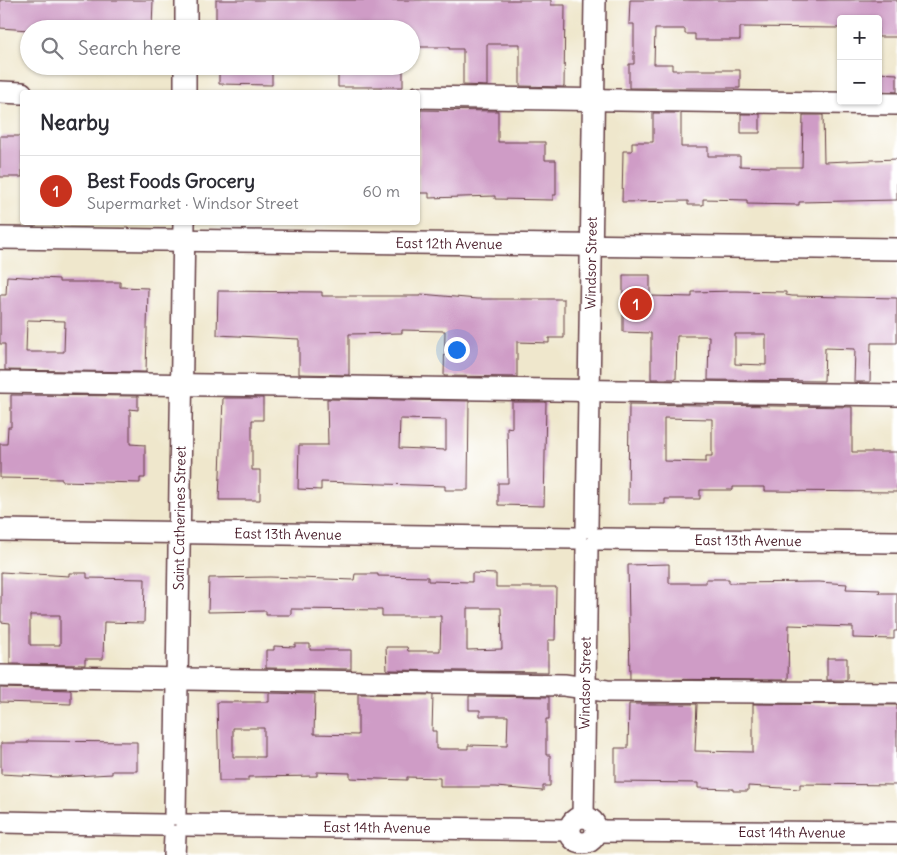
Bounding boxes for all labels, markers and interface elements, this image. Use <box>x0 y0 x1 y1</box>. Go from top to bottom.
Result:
map controls <box>837 15 882 105</box>
button: + <box>837 15 882 60</box>
search box <box>20 20 420 75</box>
icon: search <box>38 34 66 62</box>
text: Search here <box>78 36 181 60</box>
button: − <box>837 60 882 105</box>
text: Nearby <box>40 109 110 136</box>
text: Best Foods Grocery <box>87 169 255 193</box>
text: 1 <box>53 181 59 201</box>
text: 60 m <box>362 181 400 201</box>
text: Supermarket · Windsor Street <box>87 193 299 213</box>
street label: Windsor Street <box>581 216 601 310</box>
street label: East 12th Avenue <box>395 234 502 253</box>
pin: 1 <box>620 285 652 323</box>
your location <box>444 337 470 363</box>
street label: Saint Catherines Street <box>169 446 190 590</box>
street label: East 13th Avenue <box>234 524 342 544</box>
street label: East 13th Avenue <box>694 531 802 550</box>
street label: Windsor Street <box>575 636 595 730</box>
street label: East 14th Avenue <box>323 818 431 837</box>
street label: East 14th Avenue <box>738 823 846 842</box>

